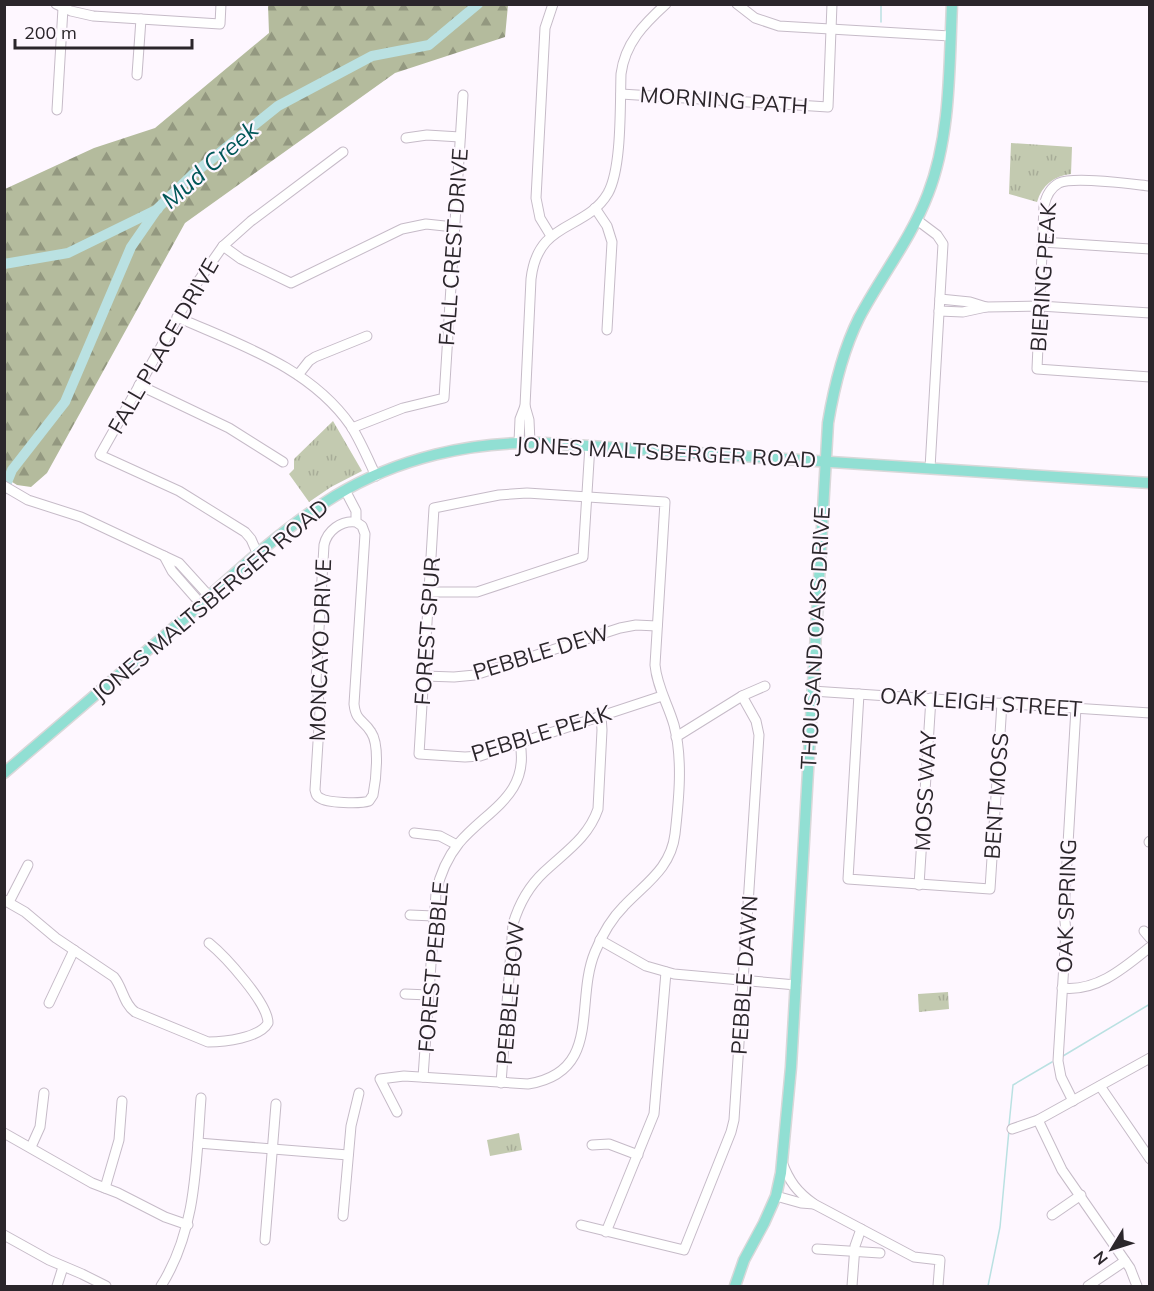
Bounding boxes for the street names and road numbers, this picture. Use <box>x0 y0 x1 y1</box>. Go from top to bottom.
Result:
street label: MORNING PATH <box>639 80 809 120</box>
street label: FALL CREST DRIVE <box>432 147 474 347</box>
street label: BIERING PEAK <box>1024 200 1062 353</box>
street label: FALL PLACE DRIVE <box>101 253 225 439</box>
street label: JONES MALTSBERGER ROAD <box>515 430 817 474</box>
street label: JONES MALTSBERGER ROAD <box>86 493 334 707</box>
street label: THOUSAND OAKS DRIVE <box>794 506 836 770</box>
street label: FOREST SPUR <box>408 556 446 706</box>
street label: MONCAYO DRIVE <box>303 558 337 742</box>
street label: PEBBLE DEW <box>469 618 613 686</box>
street label: OAK LEIGH STREET <box>879 681 1083 723</box>
street label: PEBBLE PEAK <box>468 698 615 768</box>
street label: MOSS WAY <box>908 730 942 852</box>
street label: BENT MOSS <box>978 732 1014 860</box>
street label: OAK SPRING <box>1050 839 1082 973</box>
street label: FOREST PEBBLE <box>412 880 454 1054</box>
street label: PEBBLE DAWN <box>724 894 764 1056</box>
street label: PEBBLE BOW <box>490 920 530 1066</box>

